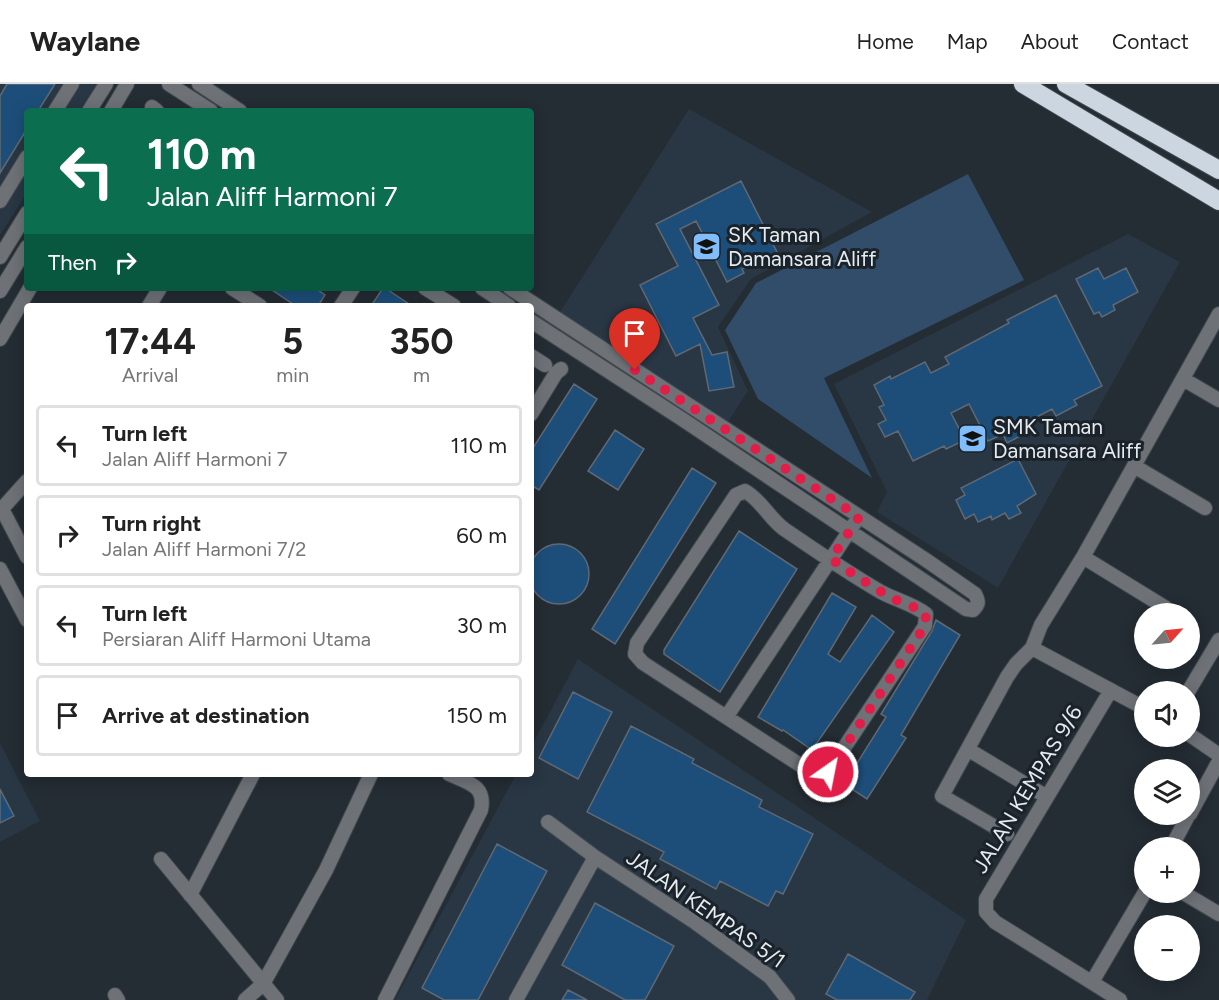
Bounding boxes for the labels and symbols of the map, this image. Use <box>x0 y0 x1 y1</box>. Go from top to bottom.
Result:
place label: SK Taman Damansara Aliff <box>728 222 876 271</box>
school or university icon: SK Taman Damansara Aliff <box>691 230 723 262</box>
pin <box>609 308 660 370</box>
place label: SMK Taman Damansara Aliff <box>993 414 1141 463</box>
school or university icon: SMK Taman Damansara Aliff <box>956 422 988 454</box>
north arrow <box>1134 603 1200 669</box>
street label: JALAN KEMPAS 9/6 <box>967 701 1087 877</box>
position arrow <box>796 740 860 804</box>
street label: JALAN KEMPAS 5/1 <box>622 845 790 973</box>

